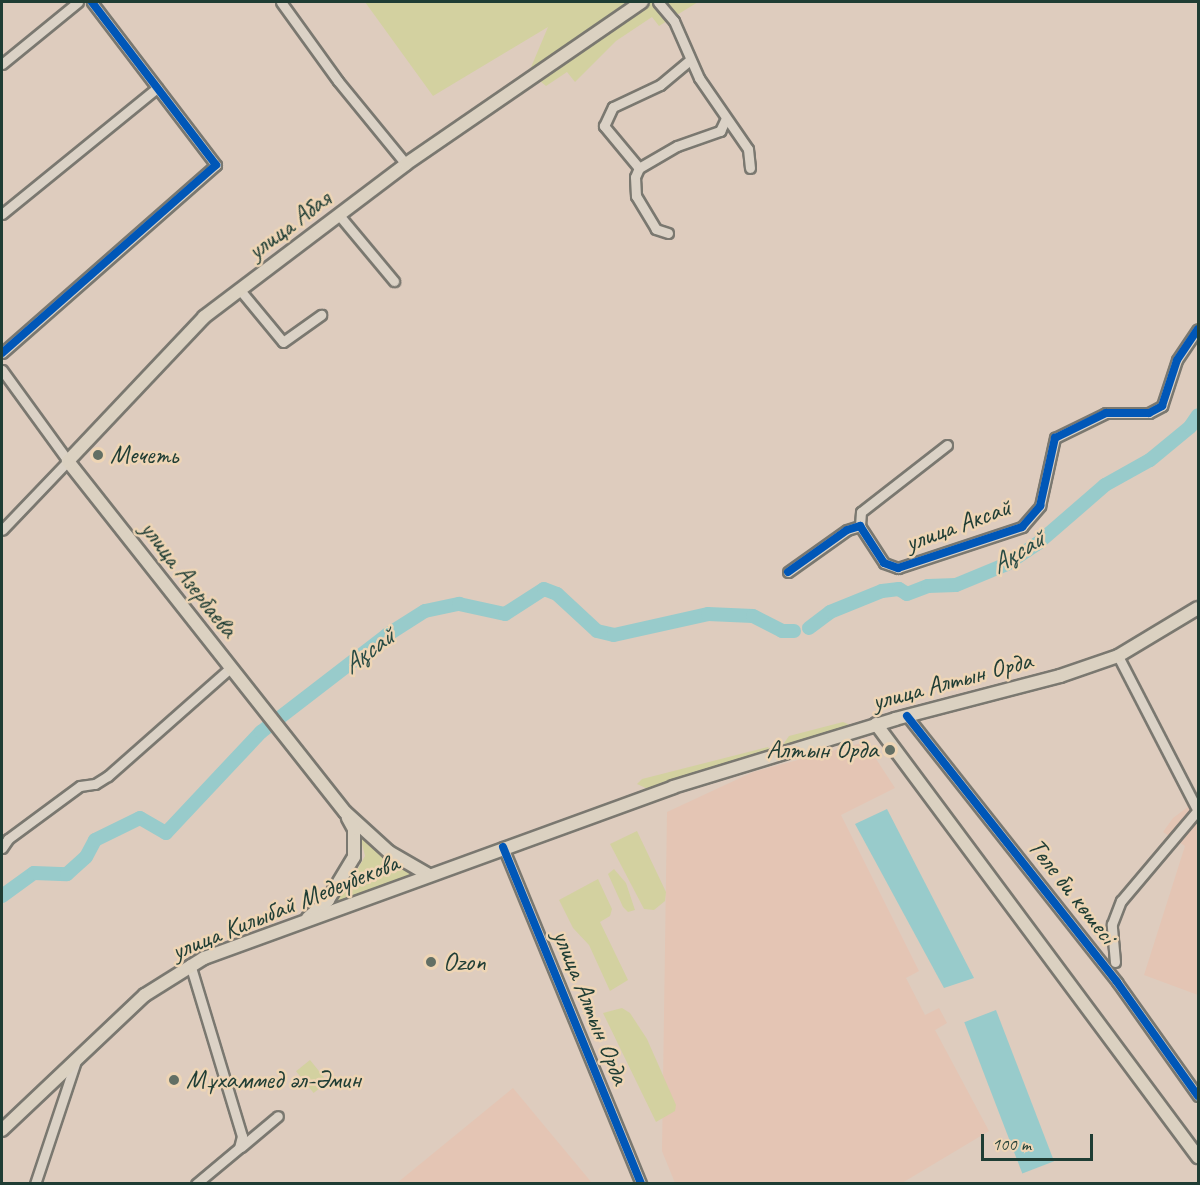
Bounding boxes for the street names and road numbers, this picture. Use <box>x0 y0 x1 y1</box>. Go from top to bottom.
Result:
street label: улица Абая <box>241 183 337 267</box>
street label: улица Аксай <box>901 492 1015 558</box>
street label: улица Азербаева <box>134 514 244 644</box>
street label: улица Алтын Орда <box>867 644 1037 718</box>
street label: Төле би көшесі <box>1021 832 1123 950</box>
street label: улица Килыбай Медеубекова <box>166 847 404 967</box>
street label: улица Алтын Орда <box>545 923 637 1091</box>

